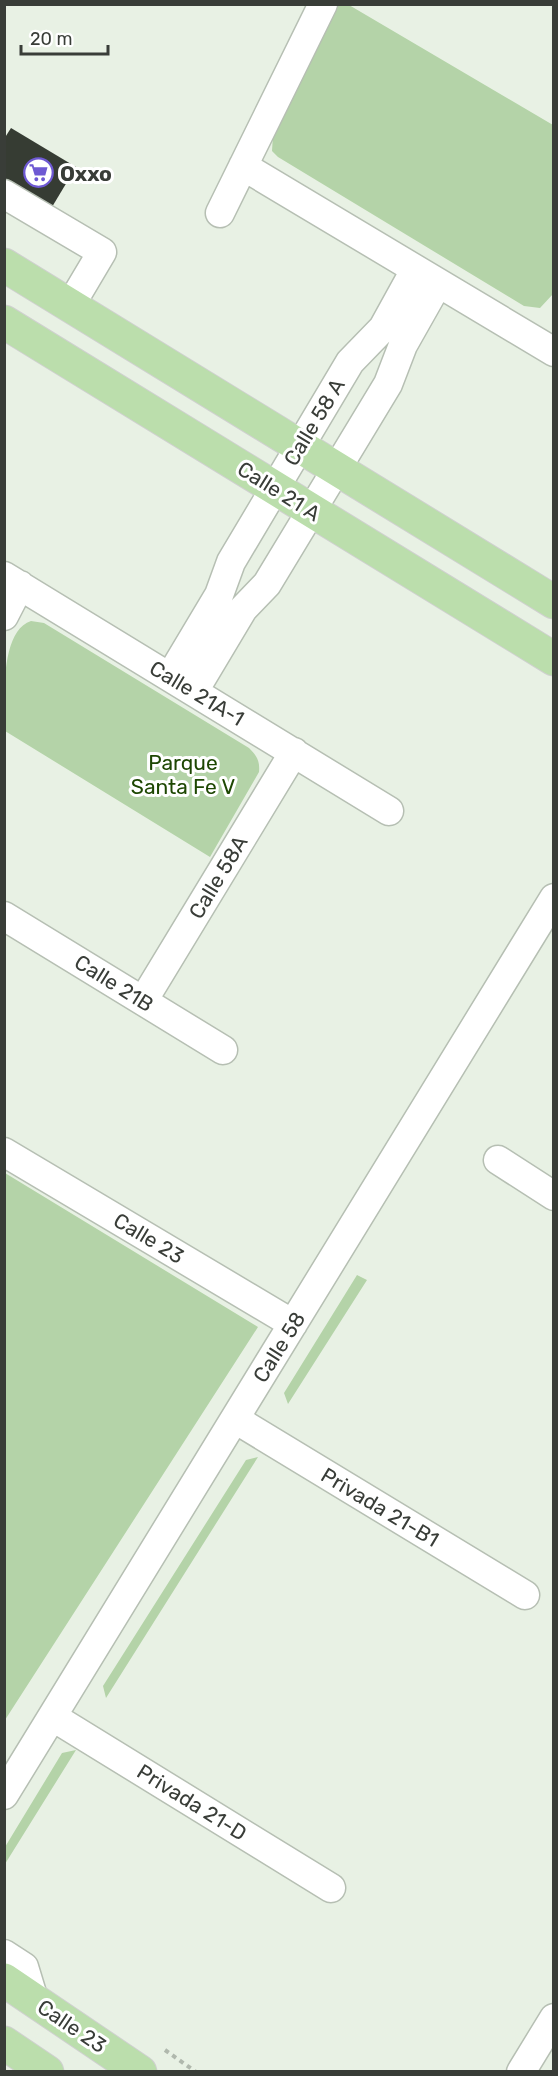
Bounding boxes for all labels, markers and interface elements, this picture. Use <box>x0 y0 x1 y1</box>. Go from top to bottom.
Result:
scale bar <box>21 18 108 56</box>
text: 20 m <box>30 28 72 50</box>
supermarket icon: Oxxo <box>23 157 55 189</box>
place label: Oxxo <box>60 161 112 186</box>
street label: Calle 58 A <box>278 374 350 470</box>
street label: Calle 21 A <box>233 456 325 526</box>
street label: Calle 21A-1 <box>145 655 249 731</box>
park label: Parque Santa Fe V <box>131 750 235 799</box>
street label: Calle 58A <box>183 831 253 923</box>
street label: Calle 21B <box>70 949 158 1017</box>
street label: Calle 23 <box>109 1207 189 1269</box>
street label: Calle 58 <box>248 1307 310 1387</box>
street label: Privada 21-B1 <box>317 1462 443 1552</box>
street label: Privada 21-D <box>133 1758 251 1846</box>
street label: Calle 23 <box>33 1994 111 2058</box>

